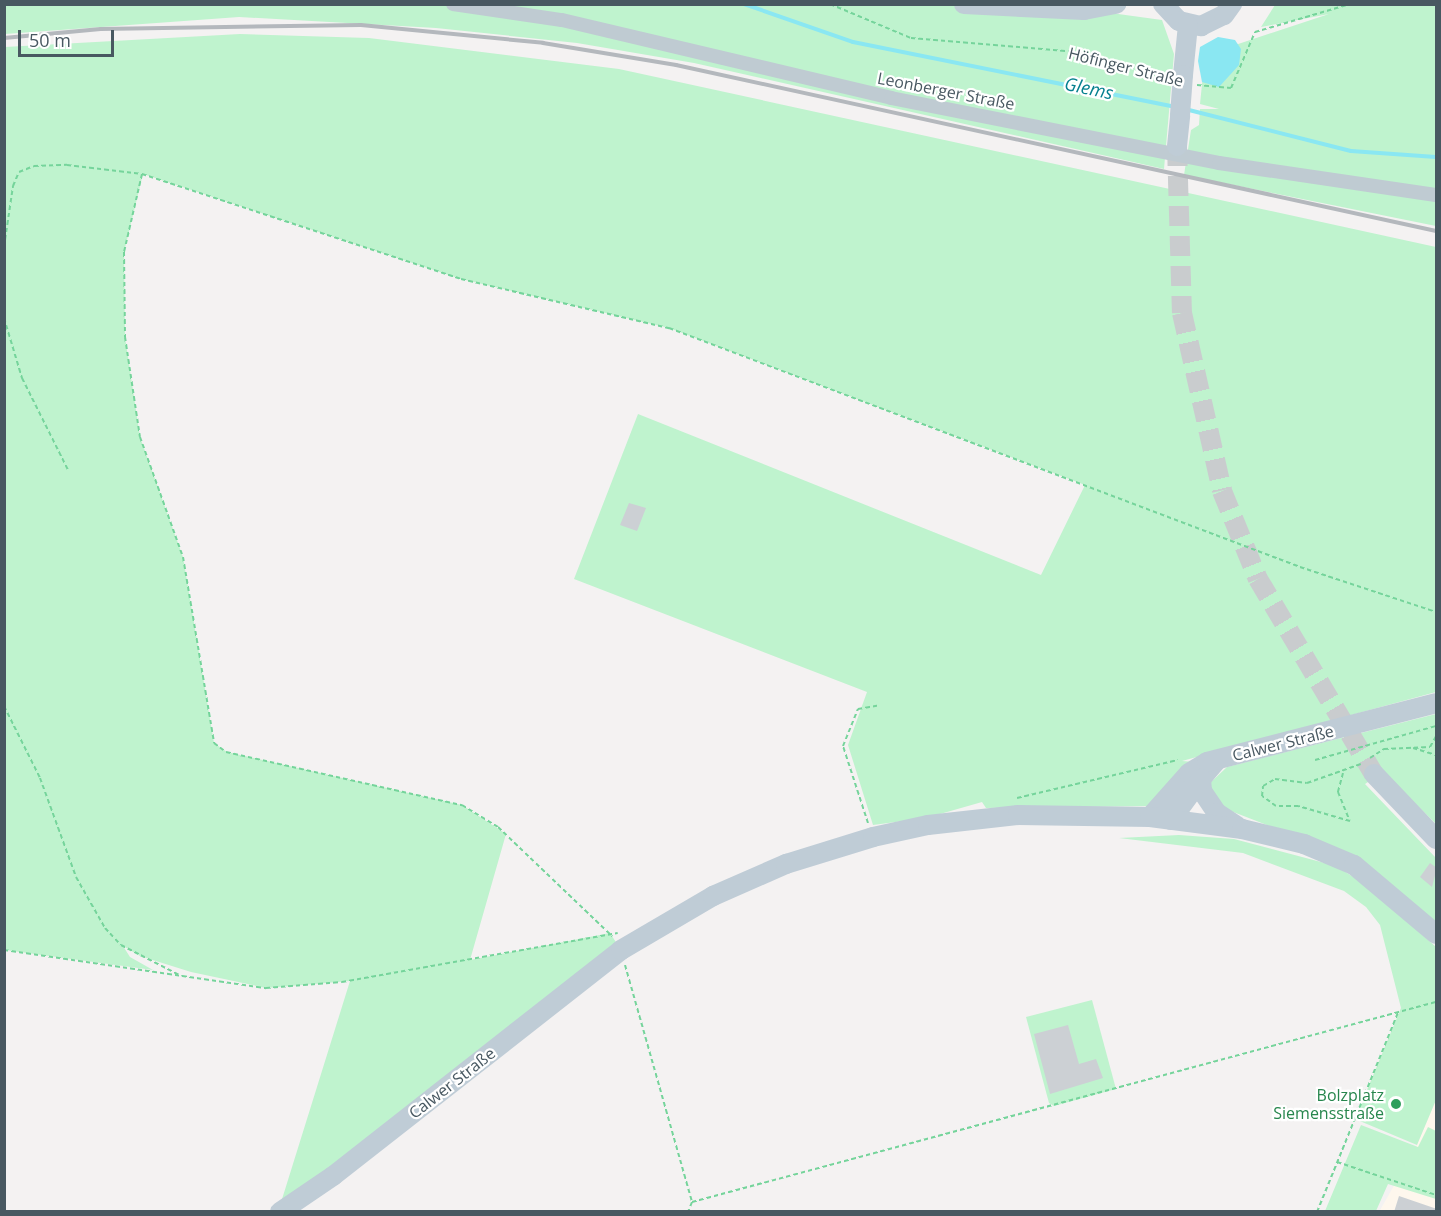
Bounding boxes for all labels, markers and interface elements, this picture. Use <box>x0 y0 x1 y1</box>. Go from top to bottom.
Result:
scale bar <box>21 18 117 56</box>
text: 50 m <box>29 28 71 52</box>
street label: Höfinger Straße <box>1066 43 1186 91</box>
street label: Leonberger Straße <box>876 68 1016 114</box>
water label: Glems <box>1063 72 1115 104</box>
street label: Calwer Straße <box>1230 721 1336 765</box>
street label: Calwer Straße <box>405 1043 499 1123</box>
place label: Bolzplatz Siemensstraße <box>1273 1085 1384 1123</box>
marker: Bolzplatz Siemensstraße <box>1389 1097 1403 1111</box>

